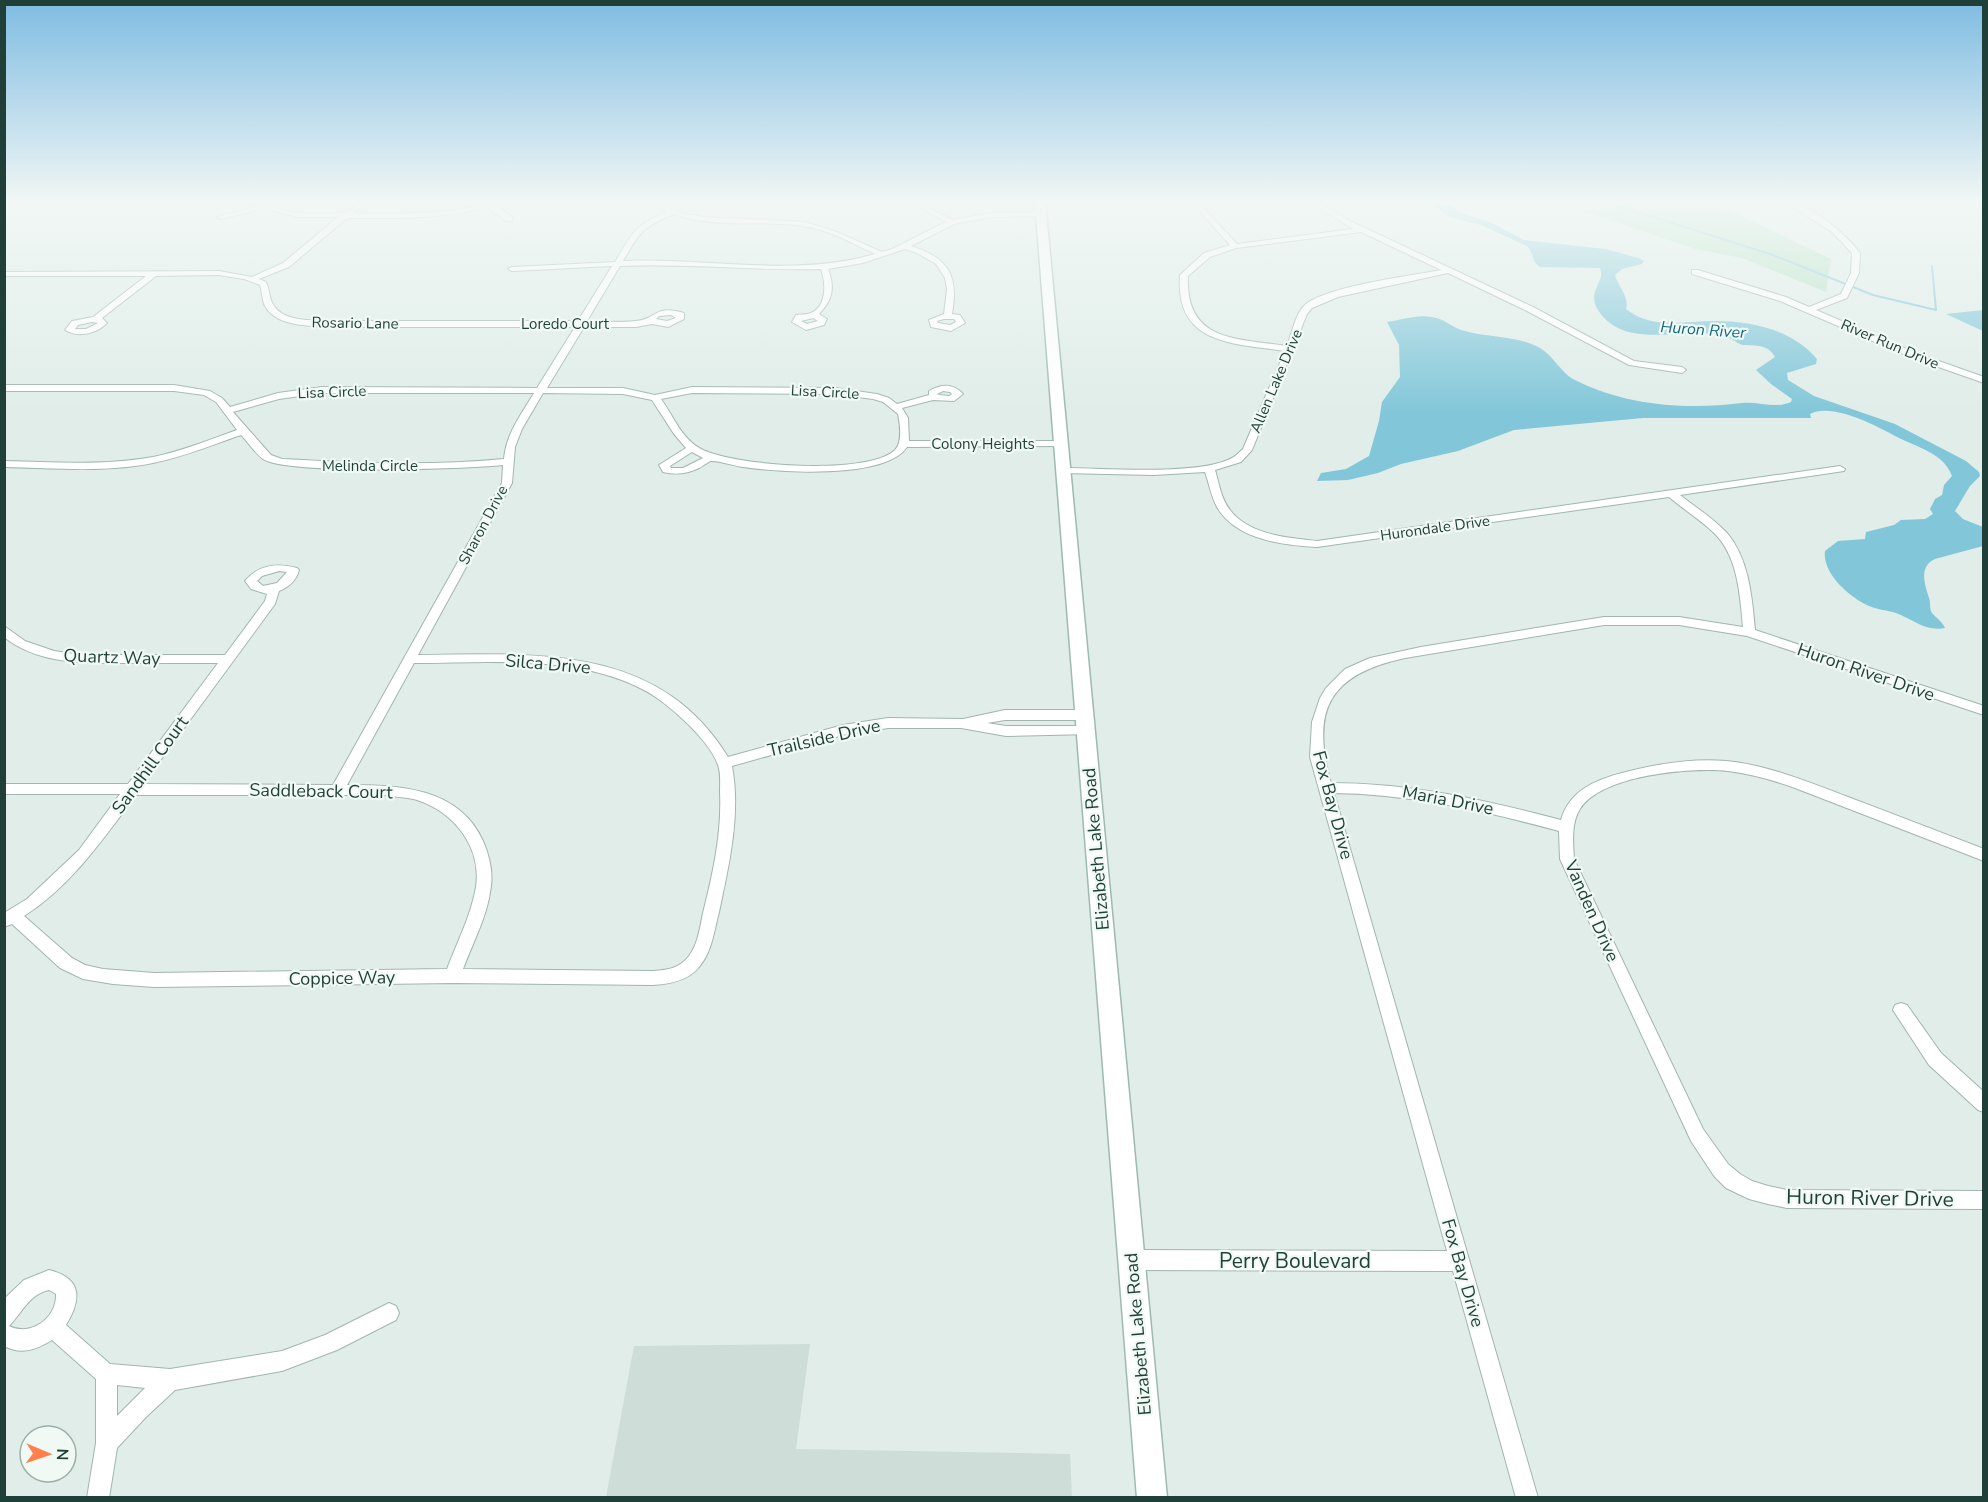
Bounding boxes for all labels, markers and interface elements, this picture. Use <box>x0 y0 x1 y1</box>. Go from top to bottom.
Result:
street label: Rosario Lane <box>311 312 399 334</box>
street label: Loredo Court <box>521 314 610 334</box>
street label: River Run Drive <box>1838 314 1942 374</box>
water label: Huron River <box>1660 316 1748 344</box>
street label: Allen Lake Drive <box>1245 326 1307 436</box>
street label: Lisa Circle <box>790 380 860 404</box>
street label: Lisa Circle <box>297 381 367 403</box>
street label: Colony Heights <box>931 434 1035 454</box>
street label: Melinda Circle <box>322 456 418 476</box>
street label: Sharon Drive <box>454 482 512 568</box>
street label: Hurondale Drive <box>1379 510 1491 546</box>
street label: Huron River Drive <box>1794 637 1938 707</box>
street label: Quartz Way <box>63 643 162 671</box>
street label: Silca Drive <box>504 648 592 680</box>
street label: Sandhill Court <box>106 711 194 819</box>
street label: Trailside Drive <box>765 713 883 763</box>
street label: Fox Bay Drive <box>1307 748 1359 862</box>
street label: Elizabeth Lake Road <box>1077 767 1115 931</box>
street label: Saddleback Court <box>249 778 394 804</box>
street label: Maria Drive <box>1400 779 1496 821</box>
street label: Vanden Drive <box>1559 856 1625 966</box>
street label: Coppice Way <box>289 965 396 991</box>
street label: Huron River Drive <box>1786 1183 1954 1213</box>
street label: Fox Bay Drive <box>1436 1216 1490 1330</box>
street label: Perry Boulevard <box>1219 1247 1371 1275</box>
street label: Elizabeth Lake Road <box>1119 1252 1157 1416</box>
north arrow <box>18 1424 78 1484</box>
text: N <box>51 1448 73 1461</box>

